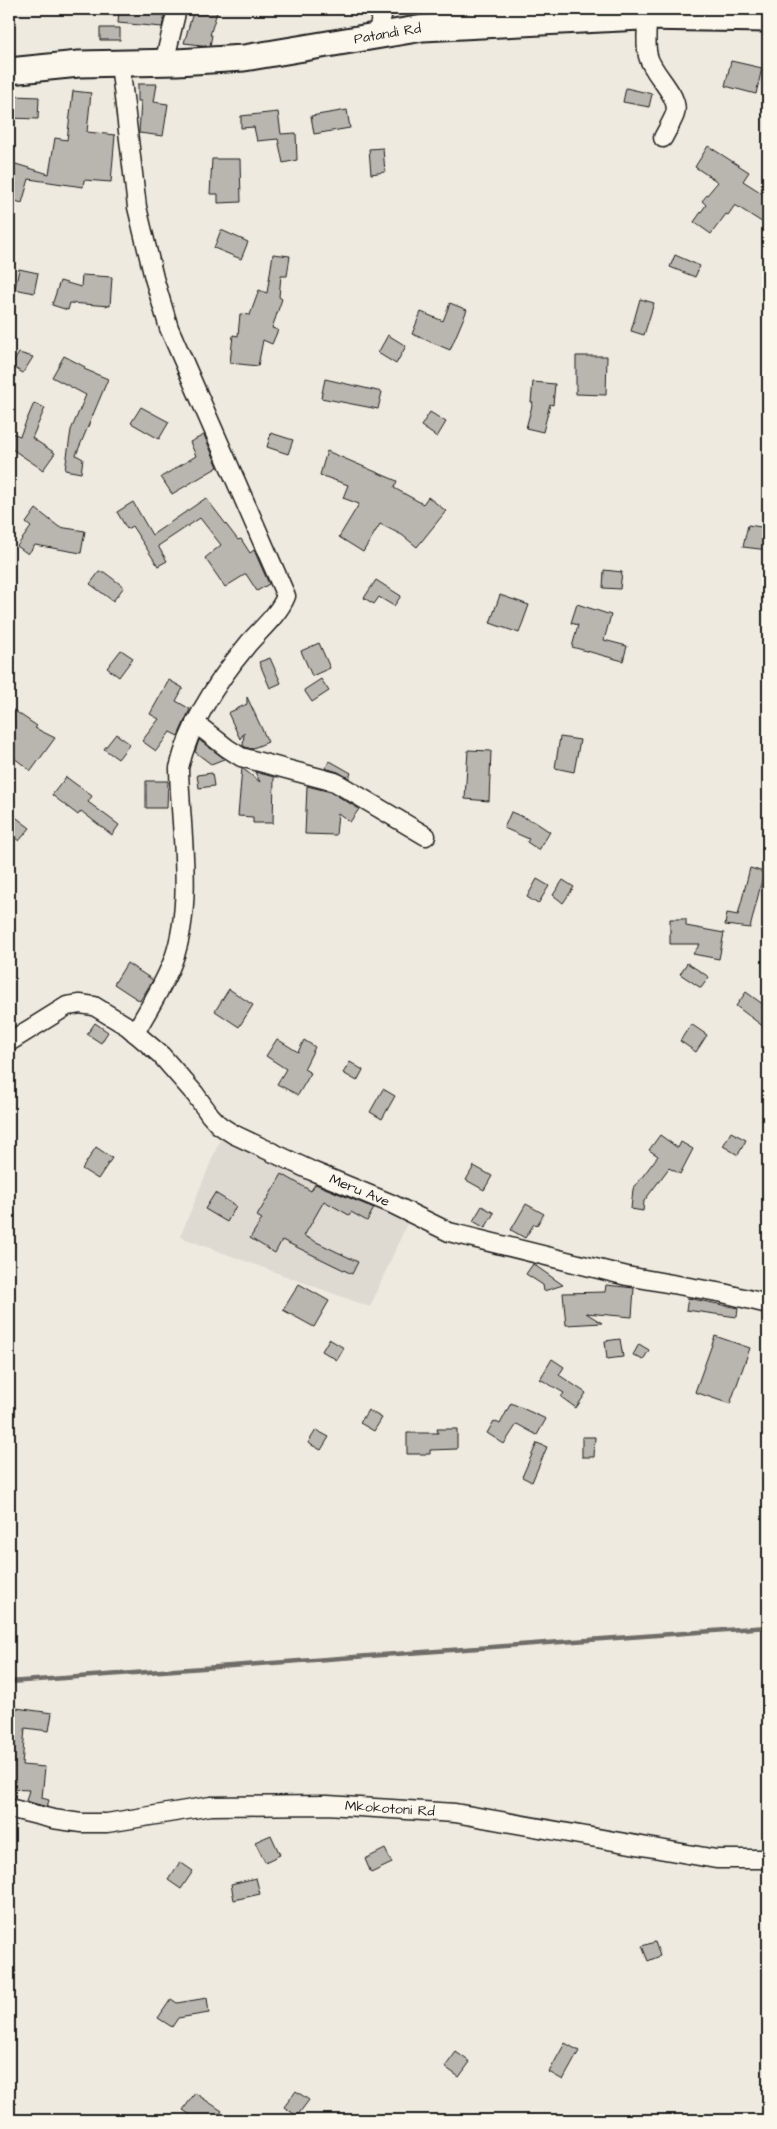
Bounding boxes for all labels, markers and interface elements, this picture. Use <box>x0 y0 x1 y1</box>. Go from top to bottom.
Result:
street label: Patandi Rd <box>352 18 423 49</box>
street label: Meru Ave <box>326 1169 393 1212</box>
street label: Mkokotoni Rd <box>344 1796 435 1822</box>

